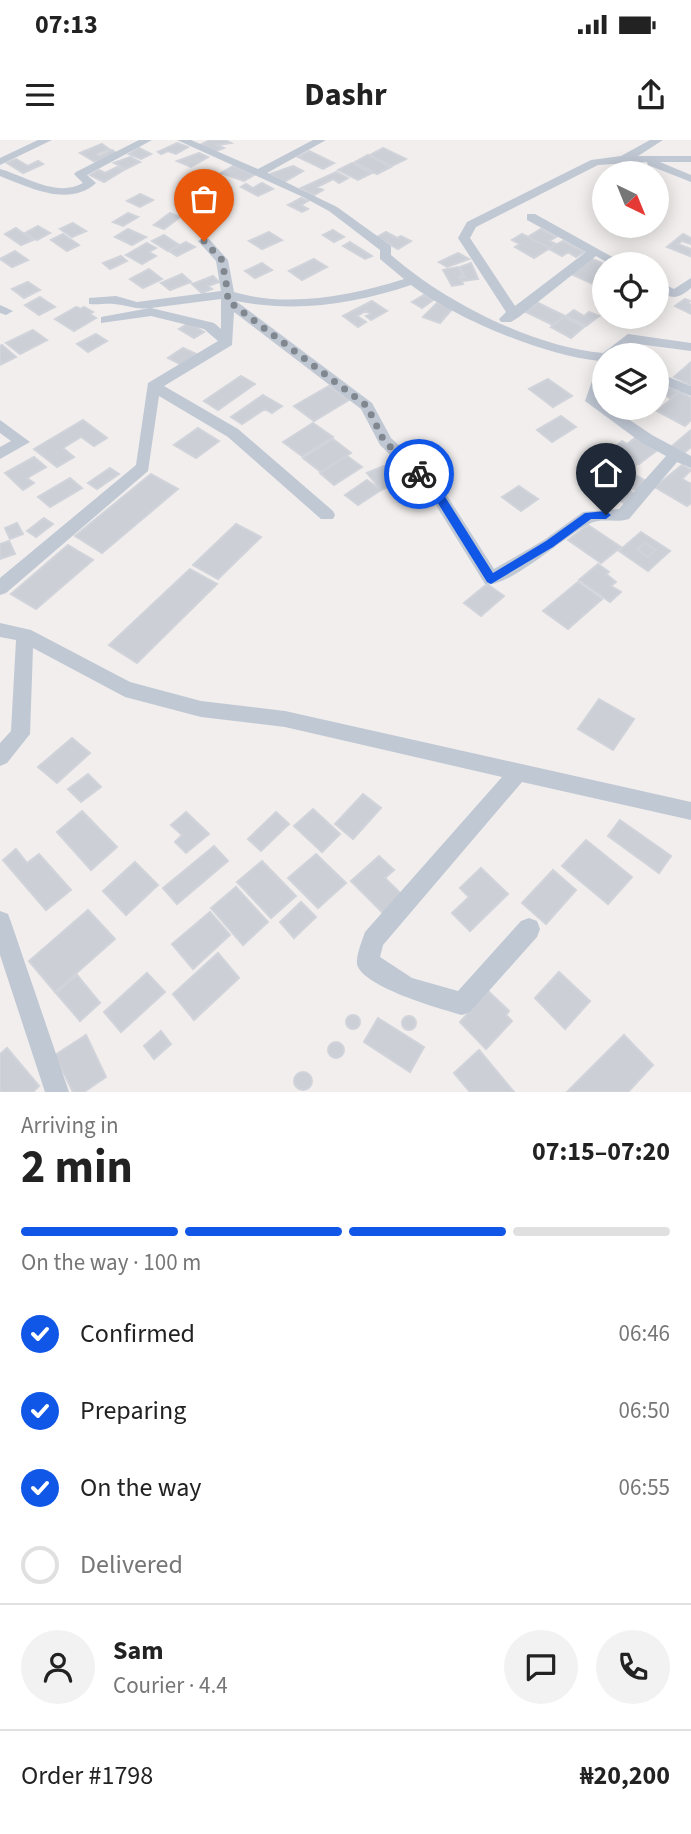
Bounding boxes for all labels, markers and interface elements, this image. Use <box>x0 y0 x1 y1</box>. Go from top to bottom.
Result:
text: 07:13 <box>35 6 98 43</box>
text: Dashr <box>304 72 387 118</box>
icon: menu <box>21 76 59 114</box>
icon: share <box>632 76 670 114</box>
north arrow <box>592 161 668 238</box>
map controls <box>592 161 669 420</box>
pin <box>174 169 234 241</box>
icon: bag <box>185 180 223 218</box>
button: locate <box>592 252 669 329</box>
button: layers <box>592 343 669 420</box>
courier <box>384 439 454 509</box>
pin <box>576 443 636 515</box>
icon: home <box>587 454 625 492</box>
icon: bike <box>400 455 438 493</box>
text: Arriving in <box>21 1109 119 1142</box>
text: 07:15–07:20 <box>532 1133 670 1170</box>
text: 2 min <box>21 1135 133 1200</box>
text: On the way · 100 m <box>21 1246 201 1279</box>
icon: check <box>21 1315 59 1353</box>
text: Confirmed <box>80 1315 195 1352</box>
text: 06:46 <box>619 1317 670 1350</box>
icon: check <box>21 1392 59 1430</box>
text: Preparing <box>80 1392 186 1429</box>
text: 06:50 <box>619 1394 670 1427</box>
icon: check <box>21 1469 59 1507</box>
text: On the way <box>80 1469 201 1506</box>
text: 06:55 <box>619 1471 670 1504</box>
text: Delivered <box>80 1546 183 1583</box>
button: person <box>21 1630 95 1704</box>
button: chat <box>504 1630 578 1704</box>
button: phone <box>596 1630 670 1704</box>
text: Sam <box>113 1632 163 1669</box>
text: Courier · 4.4 <box>113 1669 228 1702</box>
text: Order #1798 <box>21 1757 153 1794</box>
text: ₦20,200 <box>580 1757 670 1794</box>

